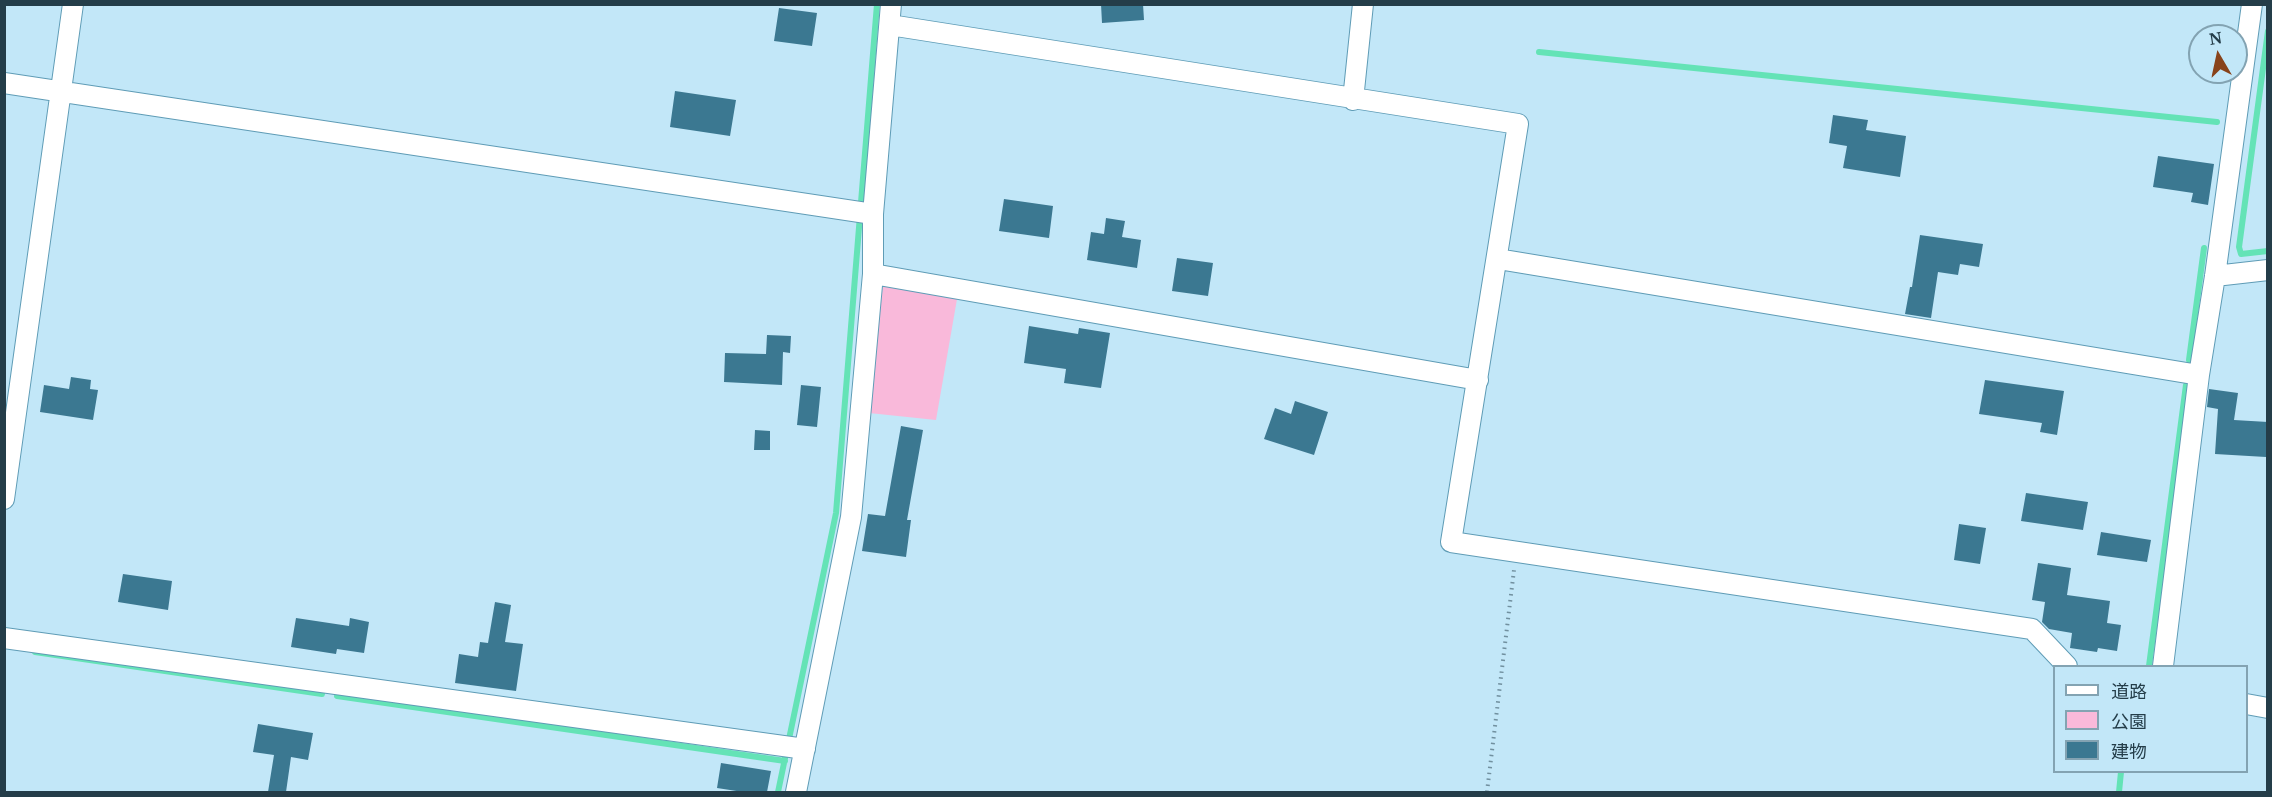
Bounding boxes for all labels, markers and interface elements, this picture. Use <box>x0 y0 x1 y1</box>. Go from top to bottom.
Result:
north arrow <box>2188 24 2248 84</box>
text: N <box>2208 26 2223 50</box>
legend <box>2053 665 2248 773</box>
text: 道路 <box>2111 679 2147 703</box>
text: 公園 <box>2111 709 2147 733</box>
text: 建物 <box>2111 739 2147 763</box>

